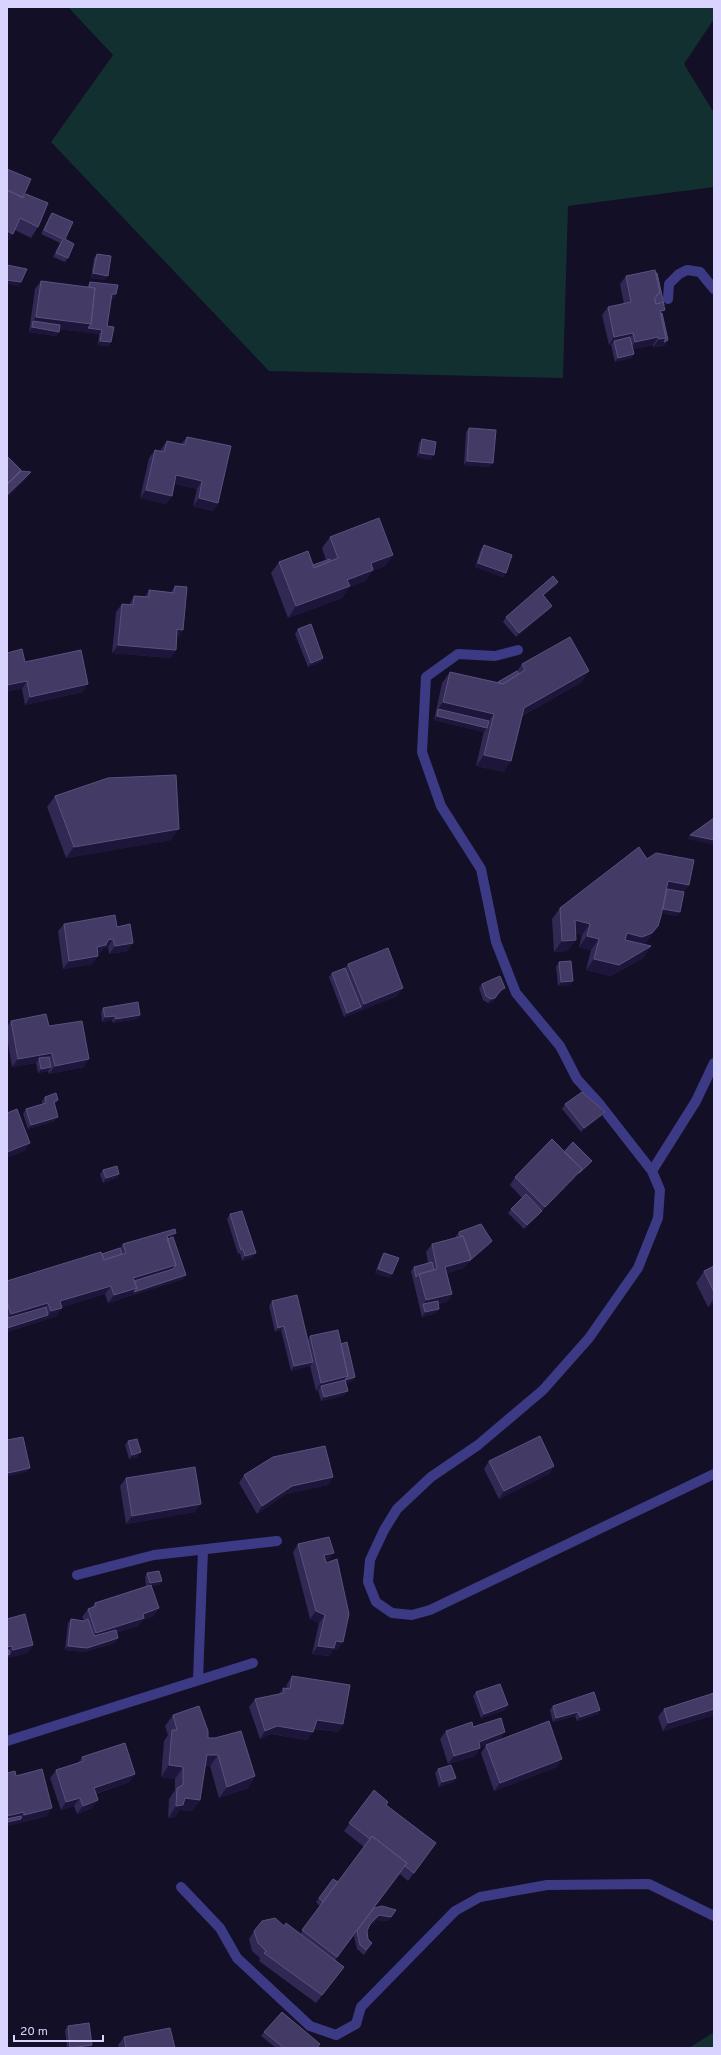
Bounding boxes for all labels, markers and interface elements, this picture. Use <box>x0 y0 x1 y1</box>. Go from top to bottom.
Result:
scale bar <box>14 2017 103 2043</box>
text: 20 m <box>20 2024 48 2040</box>

